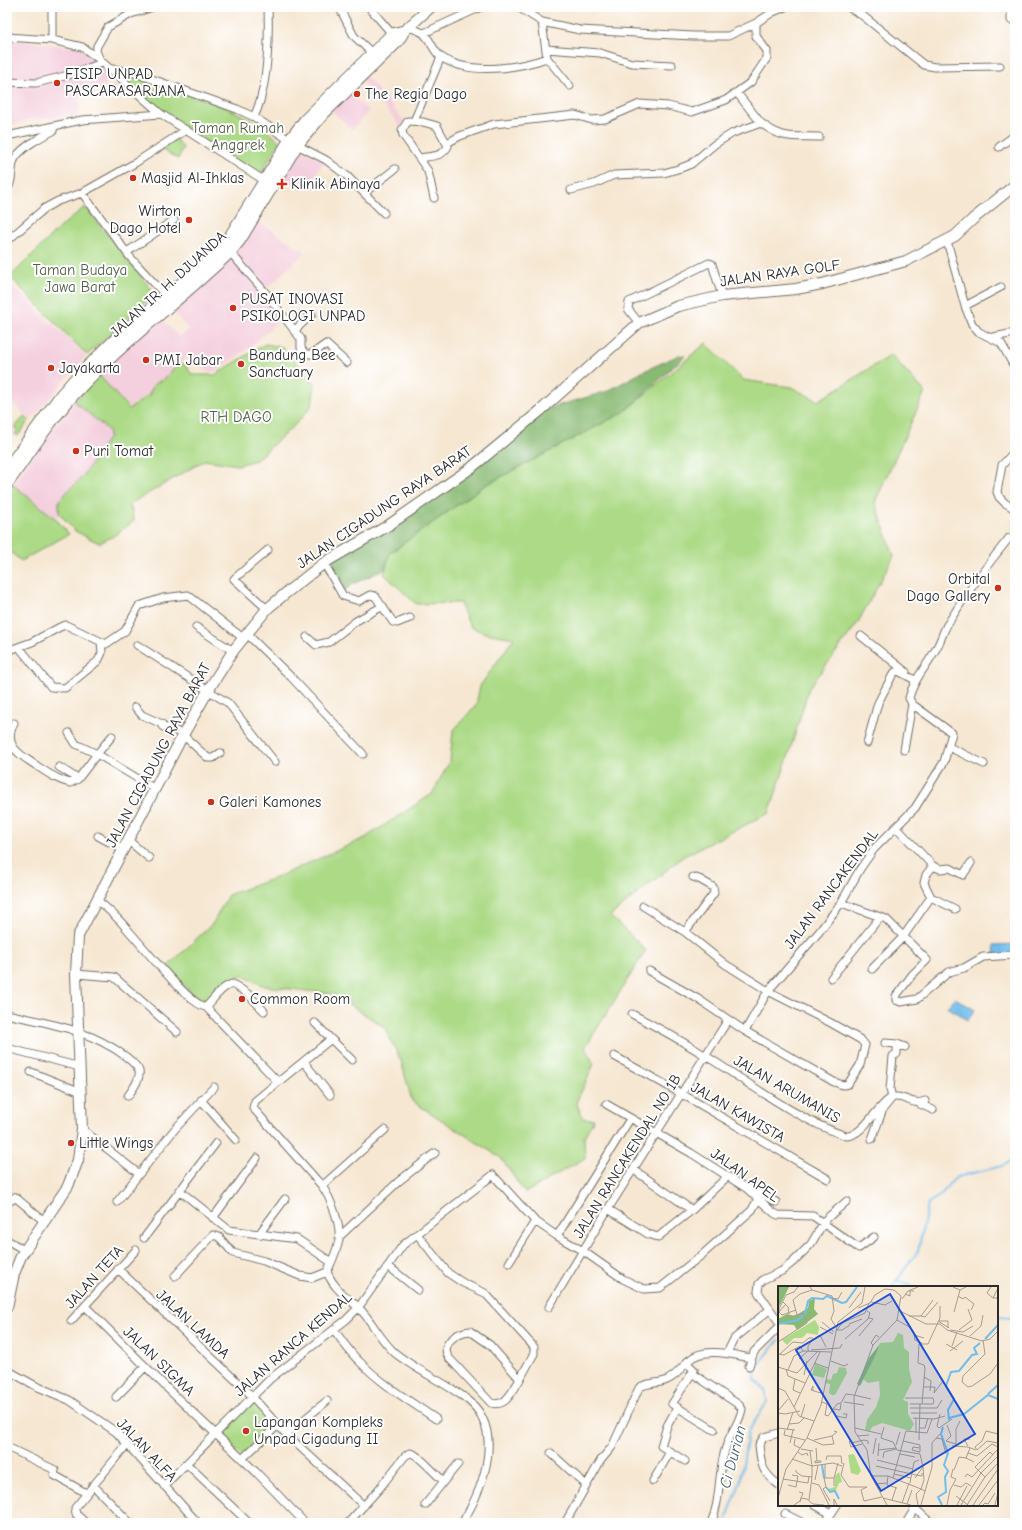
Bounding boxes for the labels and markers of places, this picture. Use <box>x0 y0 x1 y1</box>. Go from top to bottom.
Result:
place label: FISIP UNPAD PASCARASARJANA <box>65 65 186 100</box>
marker: FISIP UNPAD PASCARASARJANA <box>52 78 62 88</box>
place label: The Regia Dago <box>365 85 467 103</box>
marker: The Regia Dago <box>352 89 362 99</box>
place label: Masjid Al-Ihklas <box>141 169 244 187</box>
marker: Masjid Al-Ihklas <box>128 173 138 183</box>
place label: Klinik Abinaya <box>291 175 380 193</box>
marker: Klinik Abinaya <box>276 178 288 190</box>
place label: Wirton Dago Hotel <box>110 202 181 237</box>
marker: Wirton Dago Hotel <box>184 215 194 225</box>
place label: PUSAT INOVASI PSIKOLOGI UNPAD <box>241 290 366 325</box>
marker: PUSAT INOVASI PSIKOLOGI UNPAD <box>228 303 238 313</box>
place label: Bandung Bee Sanctuary <box>249 346 336 381</box>
place label: PMI Jabar <box>154 351 222 369</box>
marker: PMI Jabar <box>141 355 151 365</box>
place label: Jayakarta <box>59 359 120 377</box>
marker: Bandung Bee Sanctuary <box>236 359 246 369</box>
marker: Jayakarta <box>46 363 56 373</box>
place label: Puri Tomat <box>84 442 154 460</box>
marker: Puri Tomat <box>71 446 81 456</box>
place label: Orbital Dago Gallery <box>907 570 990 605</box>
marker: Orbital Dago Gallery <box>993 583 1003 593</box>
place label: Galeri Kamones <box>219 793 321 811</box>
marker: Galeri Kamones <box>206 797 216 807</box>
place label: Common Room <box>250 990 350 1008</box>
marker: Common Room <box>237 994 247 1004</box>
place label: Little Wings <box>79 1134 153 1152</box>
marker: Little Wings <box>66 1138 76 1148</box>
place label: Lapangan Kompleks Unpad Cigadung II <box>254 1413 383 1448</box>
marker: Lapangan Kompleks Unpad Cigadung II <box>241 1426 251 1436</box>

